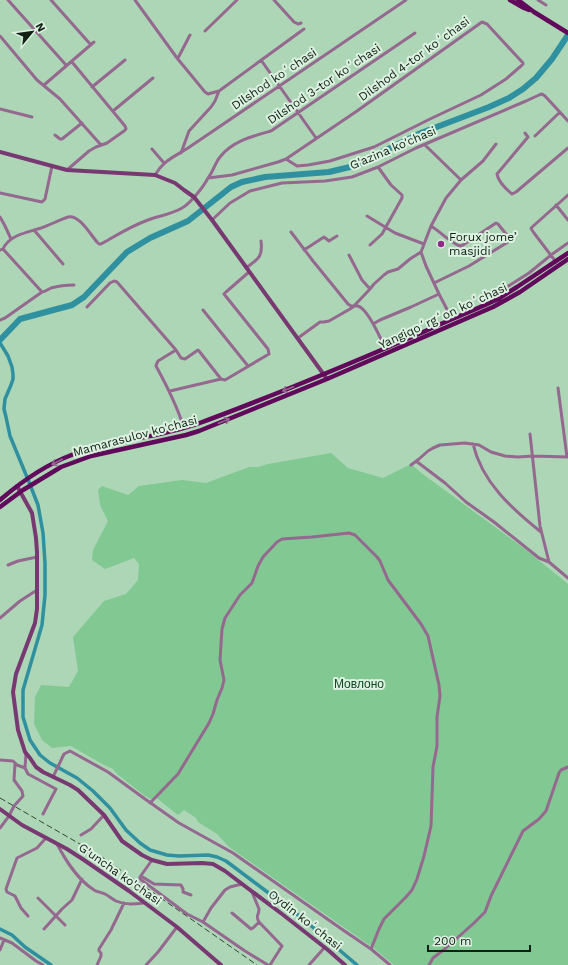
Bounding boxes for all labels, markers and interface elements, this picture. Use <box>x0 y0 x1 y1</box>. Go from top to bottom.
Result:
north arrow <box>12 12 52 52</box>
street label: Dilshod 4-tor koʻchasi <box>356 14 472 104</box>
text: N <box>33 21 48 34</box>
street label: Dilshod 3-tor koʻchasi <box>265 41 383 127</box>
street label: Dilshod koʻchasi <box>229 45 319 113</box>
street label: G'azina ko'chasi <box>348 124 438 172</box>
place label: Forux jome’ masjidi <box>449 230 517 258</box>
marker: Forux jome’ masjidi <box>436 239 446 249</box>
street label: Yangiqoʻrgʻon koʻchasi <box>377 280 509 352</box>
one-way arrow <box>282 386 294 394</box>
street label: Mamarasulov ko'chasi <box>71 413 199 459</box>
one-way arrow <box>217 417 229 424</box>
one-way arrow <box>52 459 64 466</box>
park label: Мовлоно <box>334 677 384 691</box>
street label: G'uncha ko'chasi <box>76 840 164 908</box>
street label: Oydin koʻchasi <box>266 887 344 953</box>
scale bar <box>428 927 530 953</box>
text: 200 m <box>434 934 471 948</box>

